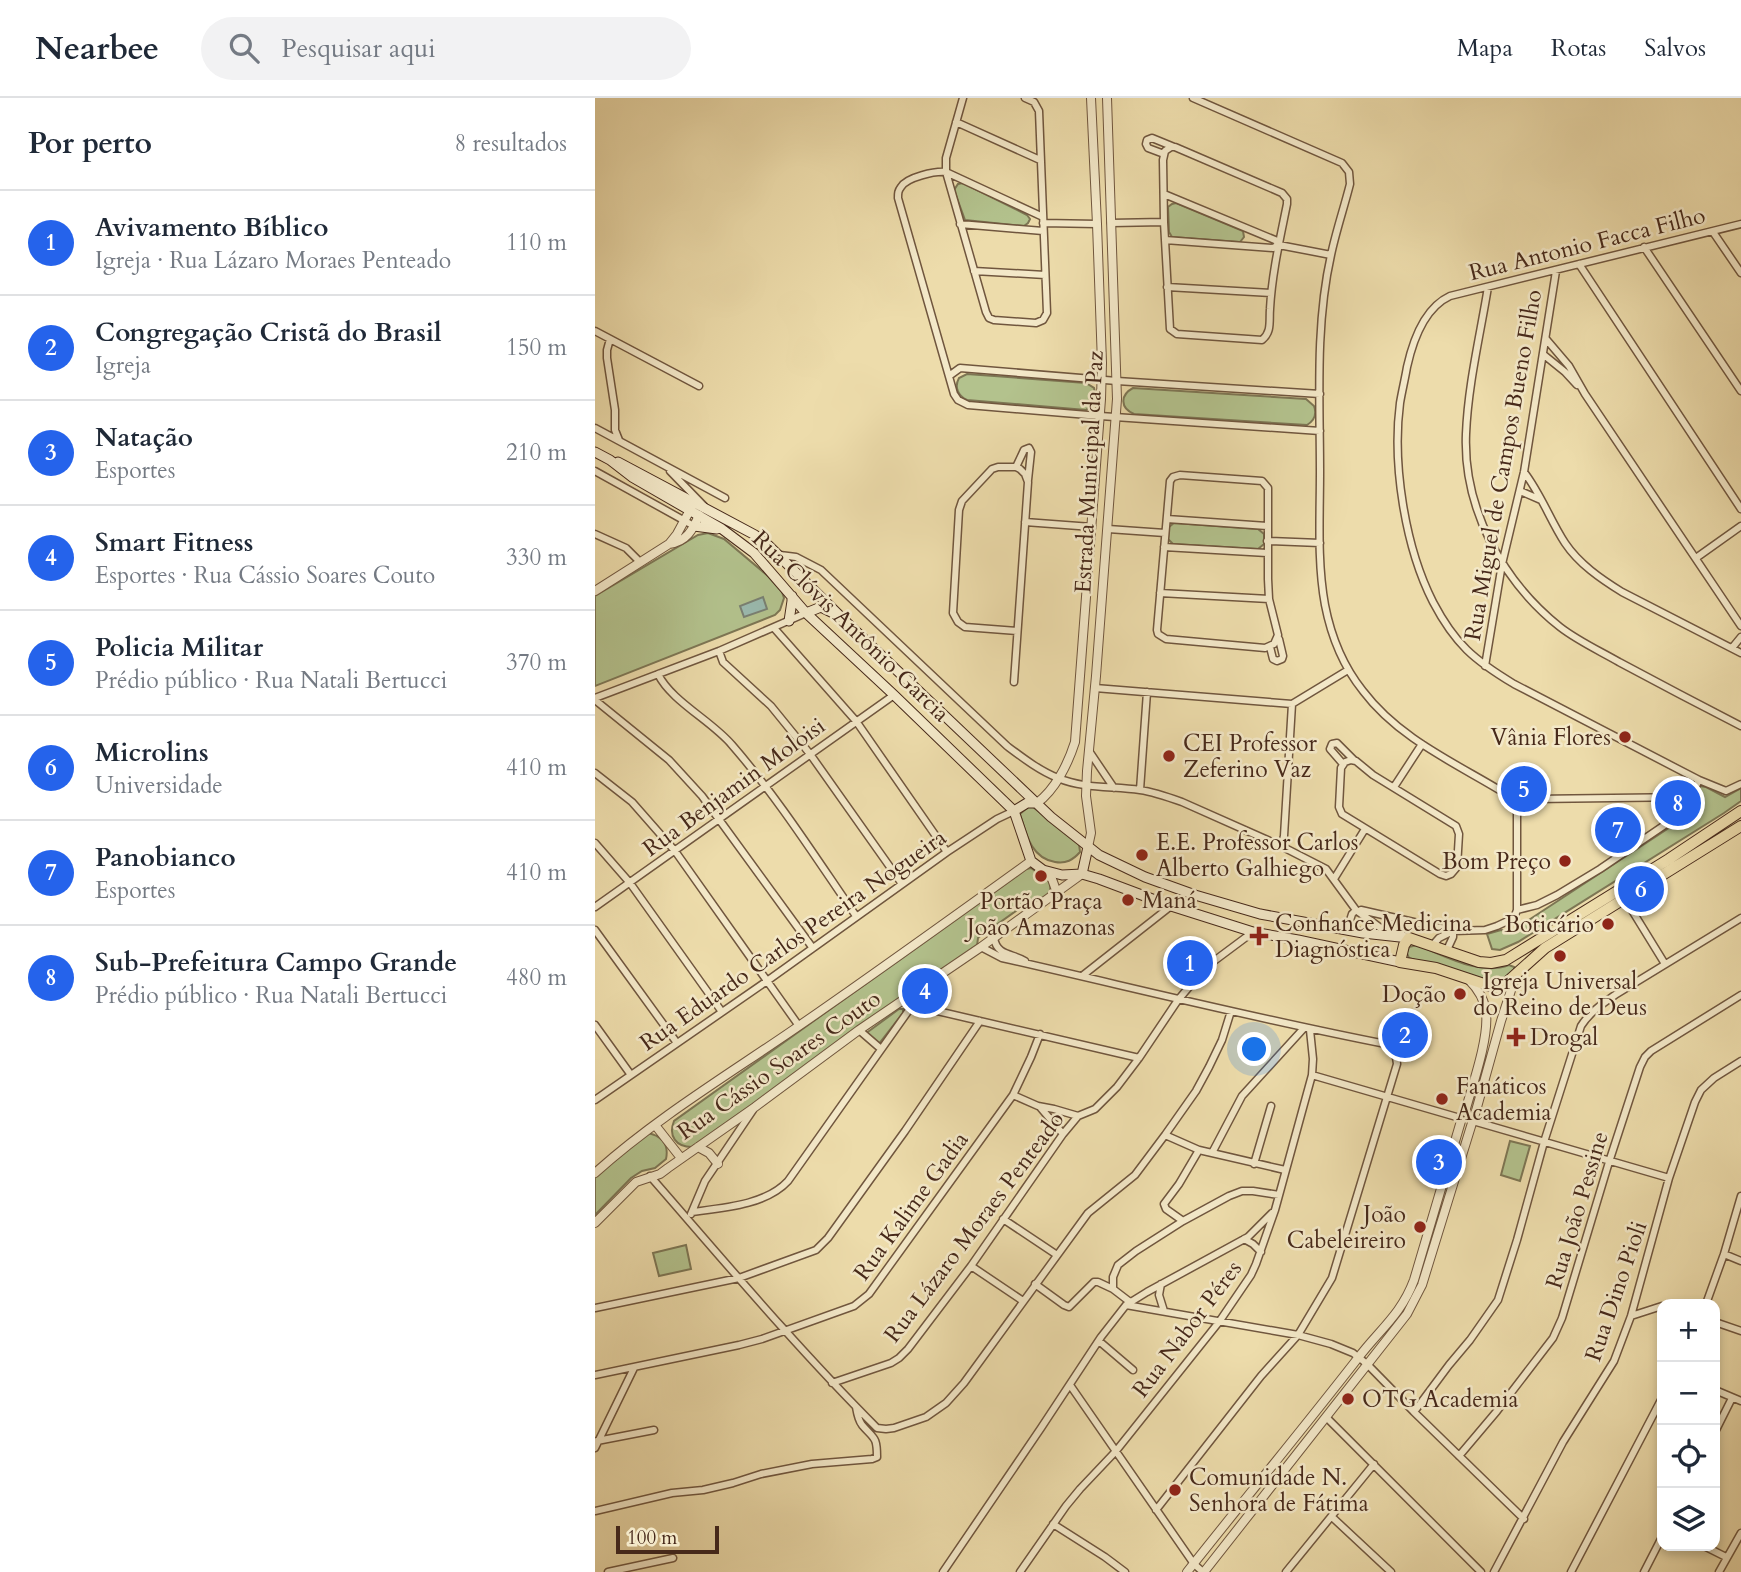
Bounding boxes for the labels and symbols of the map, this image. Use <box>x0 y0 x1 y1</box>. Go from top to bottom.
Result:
street label: Rua Antonio Facca Filho <box>1466 200 1708 288</box>
street label: Rua Miguel de Campos Bueno Filho <box>1457 287 1549 643</box>
street label: Estrada Municipal da Paz <box>1067 350 1111 594</box>
street label: Rua Clóvis Antônio Garcia <box>746 523 956 729</box>
street label: Rua Benjamin Moloisi <box>637 710 831 864</box>
place label: Vânia Flores <box>1491 722 1611 753</box>
place label: CEI Professor Zeferino Vaz <box>1183 728 1318 785</box>
marker: Vânia Flores <box>1617 729 1633 745</box>
marker: CEI Professor Zeferino Vaz <box>1161 748 1177 764</box>
pin: 5 <box>1501 763 1547 815</box>
pin: 8 <box>1655 777 1701 829</box>
pin: 7 <box>1595 804 1641 856</box>
street label: Rua Eduardo Carlos Pereira Nogueira <box>634 822 953 1058</box>
place label: E.E. Professor Carlos Alberto Galhiego <box>1156 827 1358 884</box>
place label: Bom Preço <box>1442 846 1551 877</box>
marker: E.E. Professor Carlos Alberto Galhiego <box>1134 847 1150 863</box>
marker: Bom Preço <box>1557 853 1573 869</box>
pin: 6 <box>1618 863 1664 915</box>
marker: Portão Praça João Amazonas <box>1033 868 1049 884</box>
place label: Maná <box>1142 885 1197 916</box>
place label: Portão Praça João Amazonas <box>964 886 1115 943</box>
marker: Maná <box>1120 892 1136 908</box>
place label: Confiance Medicina Diagnóstica <box>1275 908 1472 965</box>
place label: Boticário <box>1504 909 1594 940</box>
marker: Boticário <box>1600 916 1616 932</box>
marker: Confiance Medicina Diagnóstica <box>1249 926 1269 946</box>
pin: 1 <box>1167 937 1213 989</box>
marker: Igreja Universal do Reino de Deus <box>1552 948 1568 964</box>
pin: 4 <box>902 965 948 1017</box>
place label: Igreja Universal do Reino de Deus <box>1473 966 1647 1023</box>
place label: Doção <box>1382 979 1446 1010</box>
street label: Rua Cássio Soares Couto <box>671 983 887 1147</box>
marker: Doção <box>1452 986 1468 1002</box>
pin: 2 <box>1382 1009 1428 1061</box>
place label: Drogal <box>1530 1022 1598 1053</box>
marker: Drogal <box>1508 1029 1524 1045</box>
your location <box>1237 1032 1271 1066</box>
place label: Fanáticos Academia <box>1456 1071 1551 1128</box>
marker: Fanáticos Academia <box>1434 1091 1450 1107</box>
street label: Rua Lázaro Moraes Penteado <box>877 1105 1071 1349</box>
street label: Rua Kalime Gadia <box>846 1125 976 1287</box>
street label: Rua João Pessine <box>1538 1128 1616 1292</box>
pin: 3 <box>1416 1136 1462 1188</box>
place label: João Cabeleireiro <box>1287 1199 1406 1256</box>
street label: Rua Dino Pioli <box>1578 1217 1654 1365</box>
marker: João Cabeleireiro <box>1412 1219 1428 1235</box>
street label: Rua Nabor Péres <box>1125 1254 1249 1404</box>
place label: OTG Academia <box>1362 1384 1519 1415</box>
marker: OTG Academia <box>1340 1391 1356 1407</box>
place label: Comunidade N. Senhora de Fátima <box>1189 1462 1369 1519</box>
marker: Comunidade N. Senhora de Fátima <box>1167 1482 1183 1498</box>
scale bar <box>616 1523 719 1555</box>

